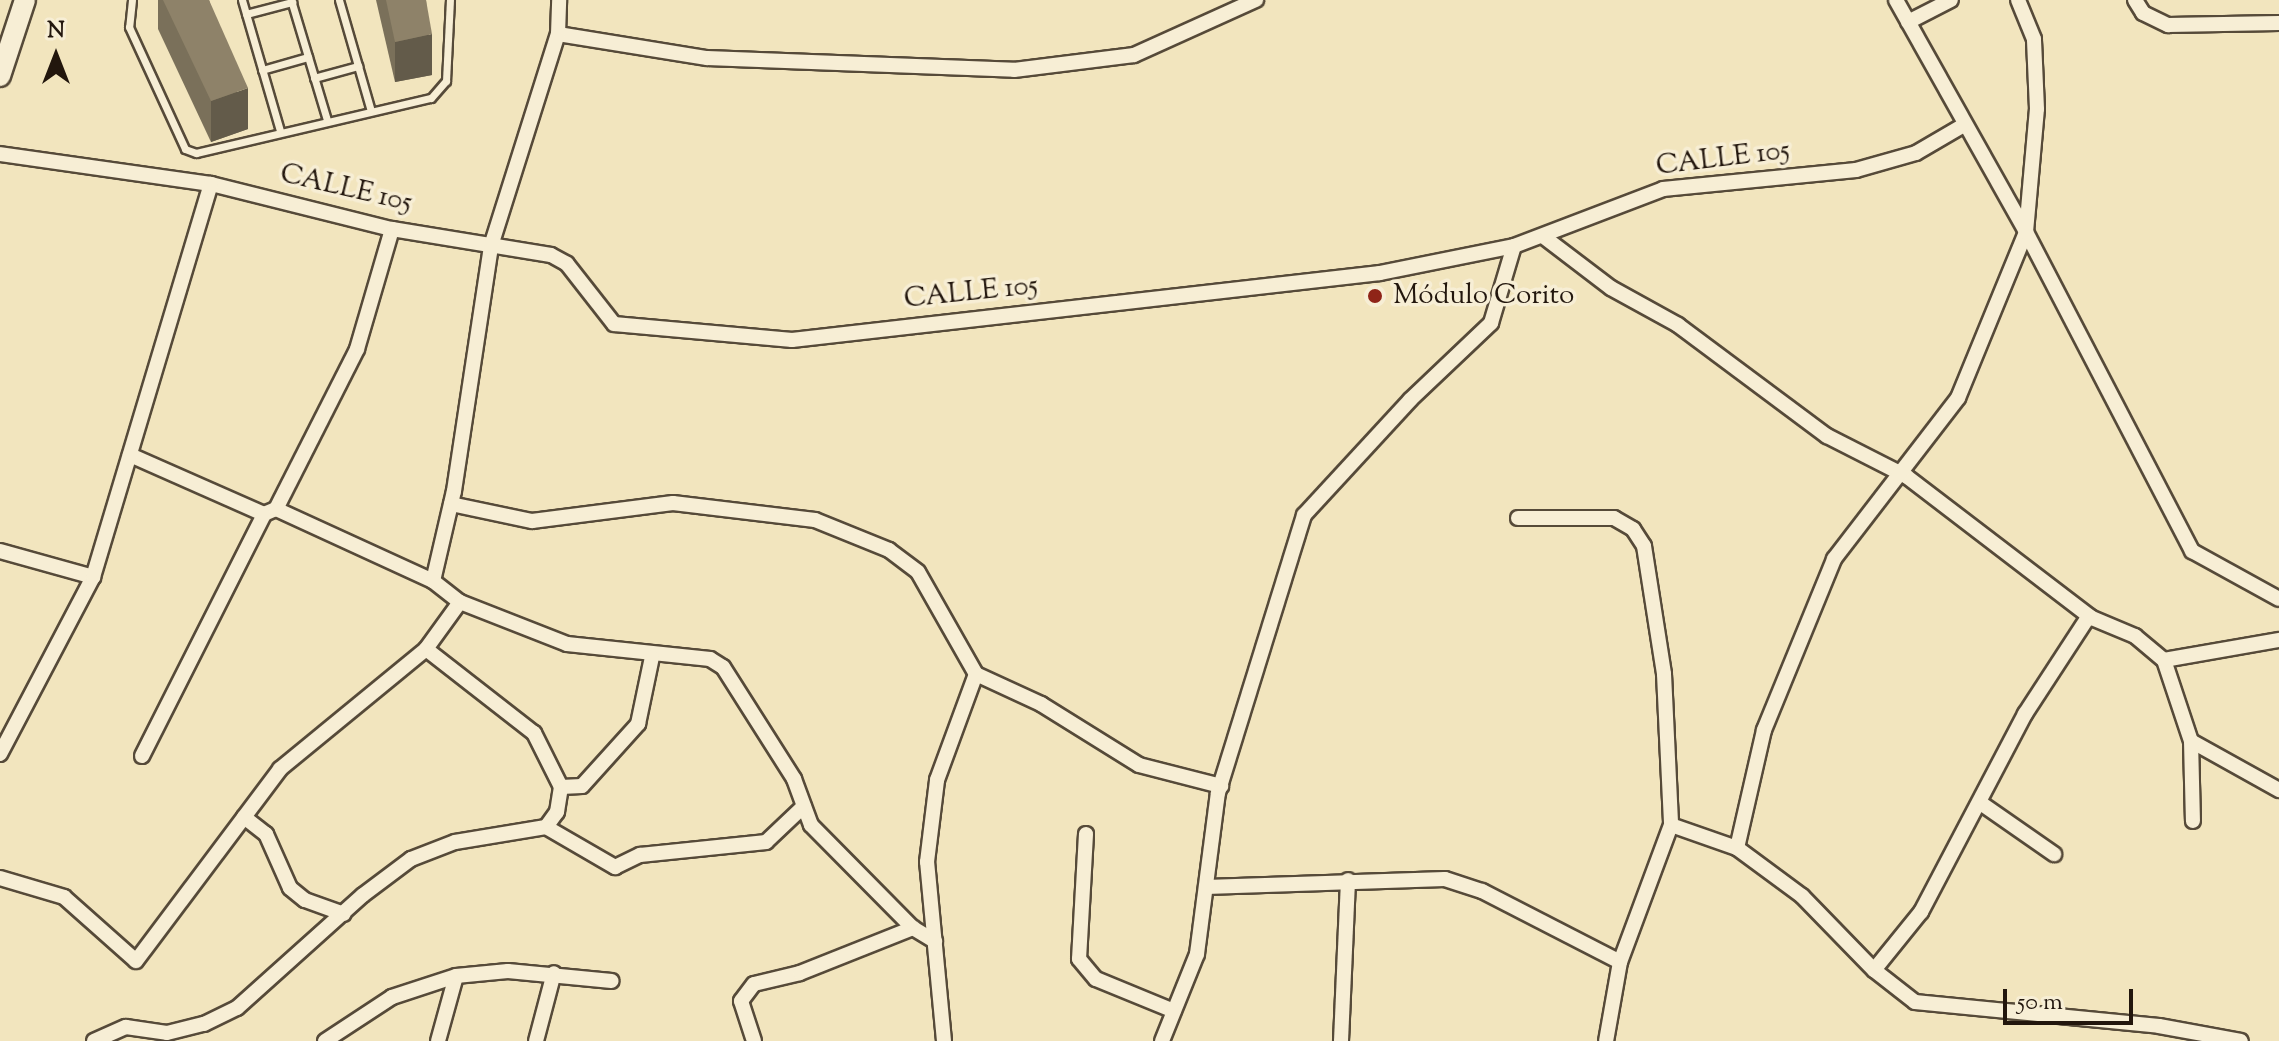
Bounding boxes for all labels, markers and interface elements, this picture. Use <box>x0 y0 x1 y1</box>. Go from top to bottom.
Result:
north arrow <box>16 16 96 96</box>
text: N <box>47 16 65 48</box>
street label: CALLE 105 <box>1654 134 1792 184</box>
street label: CALLE 105 <box>277 158 415 220</box>
street label: CALLE 105 <box>902 269 1040 317</box>
place label: Módulo Corito <box>1393 279 1574 313</box>
marker: Módulo Corito <box>1364 285 1386 307</box>
scale bar <box>2007 973 2137 1023</box>
text: 50 m <box>2017 986 2063 1020</box>

